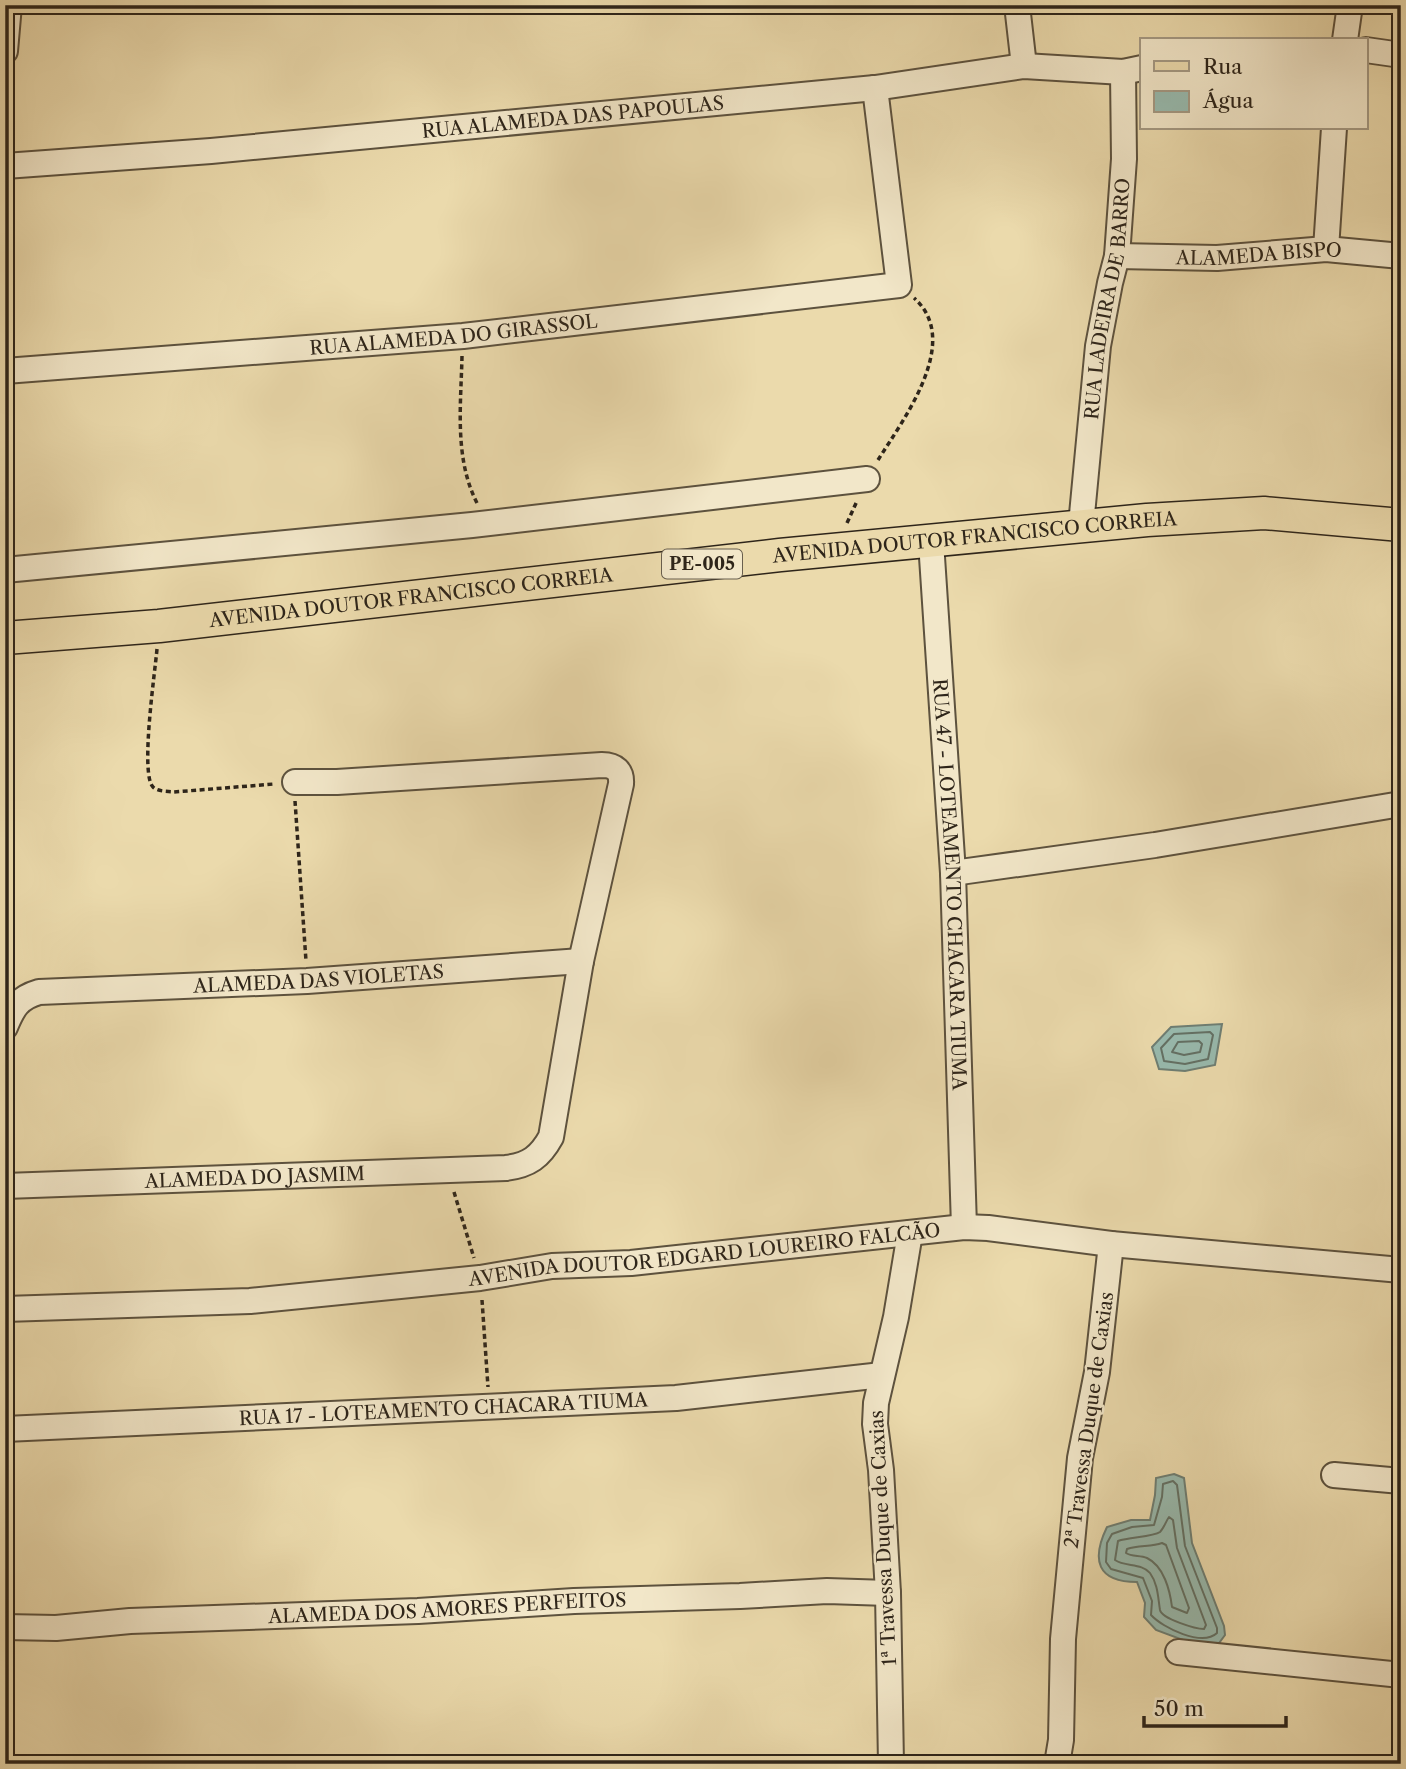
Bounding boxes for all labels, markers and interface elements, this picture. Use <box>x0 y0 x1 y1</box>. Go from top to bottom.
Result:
legend <box>1140 38 1368 130</box>
text: Rua <box>1203 54 1243 79</box>
text: Água <box>1202 88 1255 113</box>
street label: RUA ALAMEDA DAS PAPOULAS <box>421 91 725 142</box>
street label: RUA LADEIRA DE BARRO <box>1080 177 1134 421</box>
street label: ALAMEDA BISPO <box>1175 238 1343 270</box>
street label: RUA ALAMEDA DO GIRASSOL <box>309 309 599 359</box>
street label: AVENIDA DOUTOR FRANCISCO CORREIA <box>770 507 1178 567</box>
road number: PE-005 <box>662 550 742 578</box>
street label: AVENIDA DOUTOR FRANCISCO CORREIA <box>207 563 615 632</box>
street label: RUA 47 - LOTEAMENTO CHACARA TIUMA <box>929 678 971 1092</box>
street label: ALAMEDA DAS VIOLETAS <box>192 960 445 997</box>
street label: ALAMEDA DO JASMIM <box>143 1162 365 1193</box>
street label: AVENIDA DOUTOR EDGARD LOUREIRO FALCÃO <box>466 1218 941 1291</box>
street label: 2ª Travessa Duque de Caxias <box>1060 1290 1118 1550</box>
street label: RUA 17 - LOTEAMENTO CHACARA TIUMA <box>238 1388 649 1430</box>
street label: 1ª Travessa Duque de Caxias <box>865 1410 901 1666</box>
street label: ALAMEDA DOS AMORES PERFEITOS <box>267 1588 627 1628</box>
scale bar <box>1144 1685 1285 1729</box>
text: 50 m <box>1154 1696 1204 1721</box>

